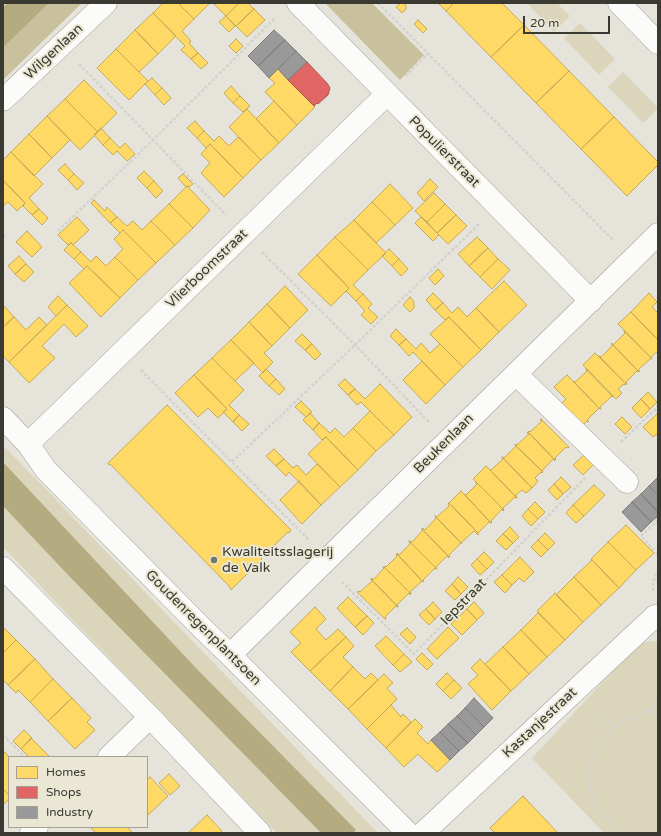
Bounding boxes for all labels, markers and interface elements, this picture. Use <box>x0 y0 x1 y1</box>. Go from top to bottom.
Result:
scale bar <box>525 8 612 34</box>
text: 20 m <box>530 16 559 30</box>
street label: Wilgenlaan <box>21 21 87 83</box>
street label: Populierstraat <box>405 113 483 191</box>
street label: Vlierboomstraat <box>163 226 251 312</box>
street label: Beukenlaan <box>411 411 477 477</box>
place label: Kwaliteitsslagerij de Valk <box>222 544 333 576</box>
marker: Kwaliteitsslagerij de Valk <box>209 555 219 565</box>
street label: Goudenregenplantsoen <box>142 567 264 689</box>
street label: Iepstraat <box>438 575 490 629</box>
street label: Kastanjestraat <box>499 684 581 762</box>
legend <box>8 756 148 828</box>
text: Homes <box>46 765 86 779</box>
text: Shops <box>46 785 81 799</box>
text: Industry <box>46 805 93 819</box>

